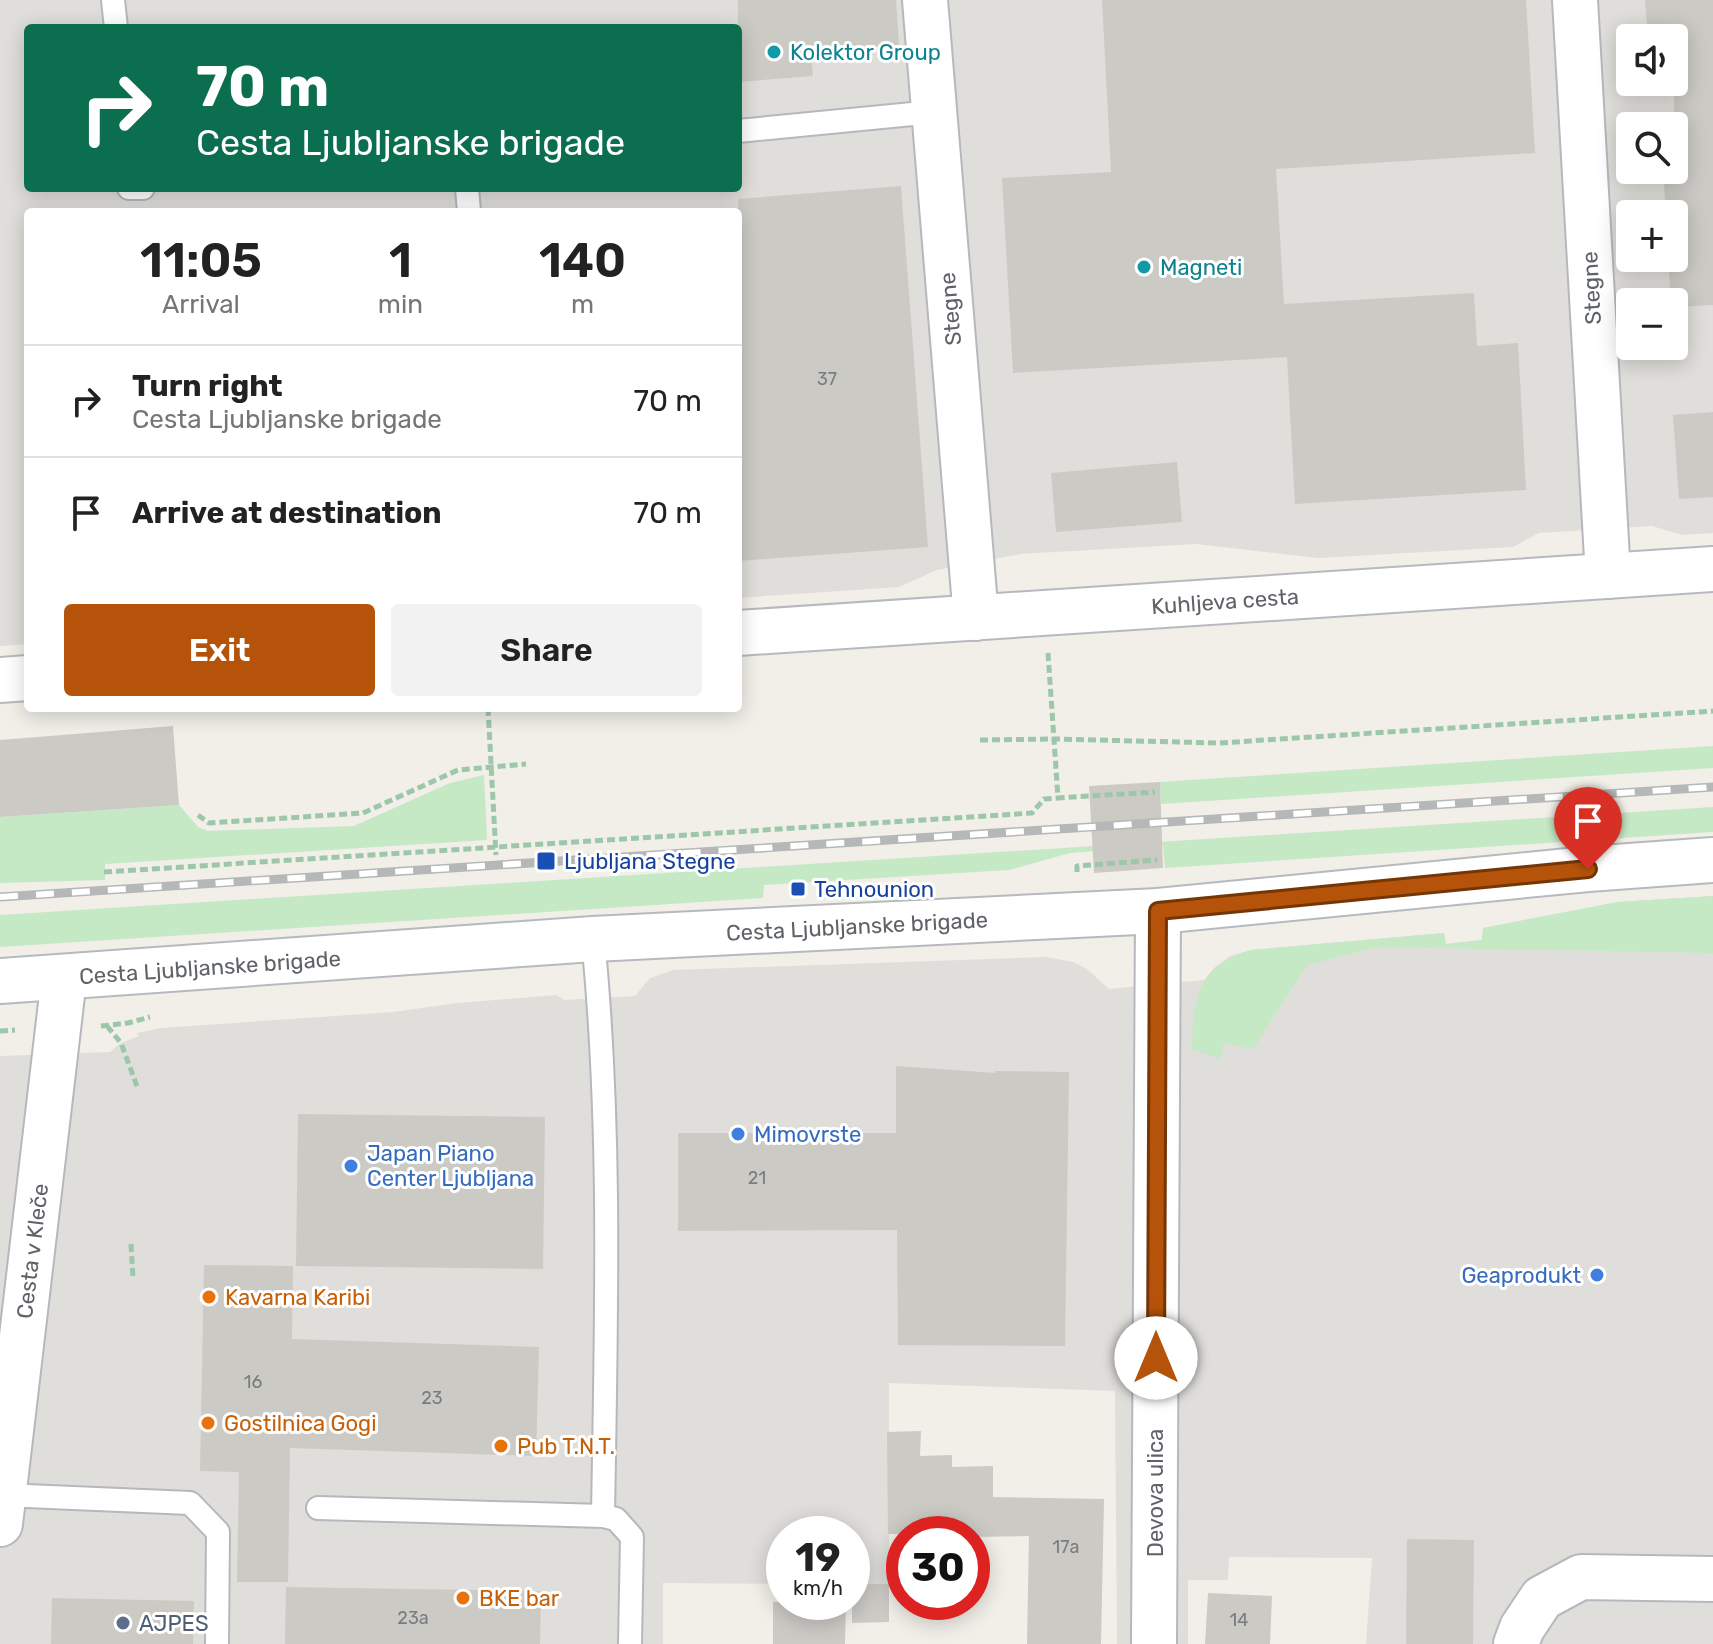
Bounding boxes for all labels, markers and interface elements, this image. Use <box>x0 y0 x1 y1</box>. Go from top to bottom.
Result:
map controls <box>1616 24 1688 360</box>
button: sound <box>1616 24 1688 96</box>
place label: Kolektor Group <box>790 39 941 66</box>
marker: Kolektor Group <box>765 43 783 61</box>
text: 70 m <box>196 54 329 120</box>
icon: right <box>64 56 168 160</box>
button: search <box>1616 112 1688 184</box>
text: Cesta Ljubljanske brigade <box>196 121 625 164</box>
button: + <box>1616 200 1688 272</box>
text: 11:05 <box>140 232 262 289</box>
text: 1 <box>389 232 412 289</box>
text: 140 <box>539 232 626 289</box>
street label: Stegne <box>1576 251 1607 325</box>
place label: Magneti <box>1160 254 1242 281</box>
marker: Magneti <box>1135 258 1153 276</box>
street label: Stegne <box>934 271 967 347</box>
button: − <box>1616 288 1688 360</box>
text: Arrival <box>162 289 240 320</box>
text: min <box>378 289 423 320</box>
text: m <box>571 289 594 320</box>
text: Turn right <box>132 368 283 404</box>
house number: 37 <box>817 368 837 390</box>
icon: right <box>64 379 108 423</box>
text: 70 m <box>634 383 702 419</box>
text: Cesta Ljubljanske brigade <box>132 404 442 435</box>
icon: arrive <box>64 491 108 535</box>
text: Arrive at destination <box>132 495 442 531</box>
text: 70 m <box>634 495 702 531</box>
street label: Kuhljeva cesta <box>1150 583 1300 620</box>
button: Exit <box>64 604 375 696</box>
button: Share <box>391 604 702 696</box>
pin <box>1554 787 1622 869</box>
icon: arrive <box>1566 799 1610 843</box>
place label: Ljubljana Stegne <box>564 848 736 875</box>
marker: Ljubljana Stegne <box>535 850 557 872</box>
place label: Tehnounion <box>814 876 934 903</box>
marker: Tehnounion <box>789 880 807 898</box>
street label: Cesta Ljubljanske brigade <box>725 906 989 947</box>
street label: Cesta Ljubljanske brigade <box>78 945 342 990</box>
place label: Mimovrste <box>754 1121 861 1148</box>
marker: Mimovrste <box>729 1125 747 1143</box>
place label: Japan Piano Center Ljubljana <box>367 1140 534 1192</box>
marker: Japan Piano Center Ljubljana <box>342 1157 360 1175</box>
house number: 21 <box>748 1167 766 1189</box>
street label: Cesta v Kleče <box>11 1182 54 1320</box>
place label: Geaprodukt <box>1461 1262 1581 1289</box>
marker: Geaprodukt <box>1588 1266 1606 1284</box>
place label: Kavarna Karibi <box>225 1284 370 1311</box>
marker: Kavarna Karibi <box>200 1288 218 1306</box>
position arrow <box>1114 1316 1198 1400</box>
house number: 16 <box>244 1371 262 1393</box>
house number: 23 <box>421 1387 443 1409</box>
place label: Gostilnica Gogi <box>224 1410 377 1437</box>
marker: Gostilnica Gogi <box>199 1414 217 1432</box>
street label: Devova ulica <box>1142 1429 1169 1557</box>
place label: Pub T.N.T. <box>517 1433 615 1460</box>
marker: Pub T.N.T. <box>492 1437 510 1455</box>
speed limit sign: 30 <box>886 1516 990 1620</box>
text: 19 <box>795 1534 841 1581</box>
house number: 17a <box>1053 1536 1079 1558</box>
text: km/h <box>793 1576 843 1600</box>
place label: BKE bar <box>479 1585 560 1612</box>
marker: BKE bar <box>454 1589 472 1607</box>
house number: 23a <box>397 1607 429 1629</box>
house number: 14 <box>1230 1609 1248 1631</box>
place label: AJPES <box>139 1610 209 1637</box>
marker: AJPES <box>114 1614 132 1632</box>

